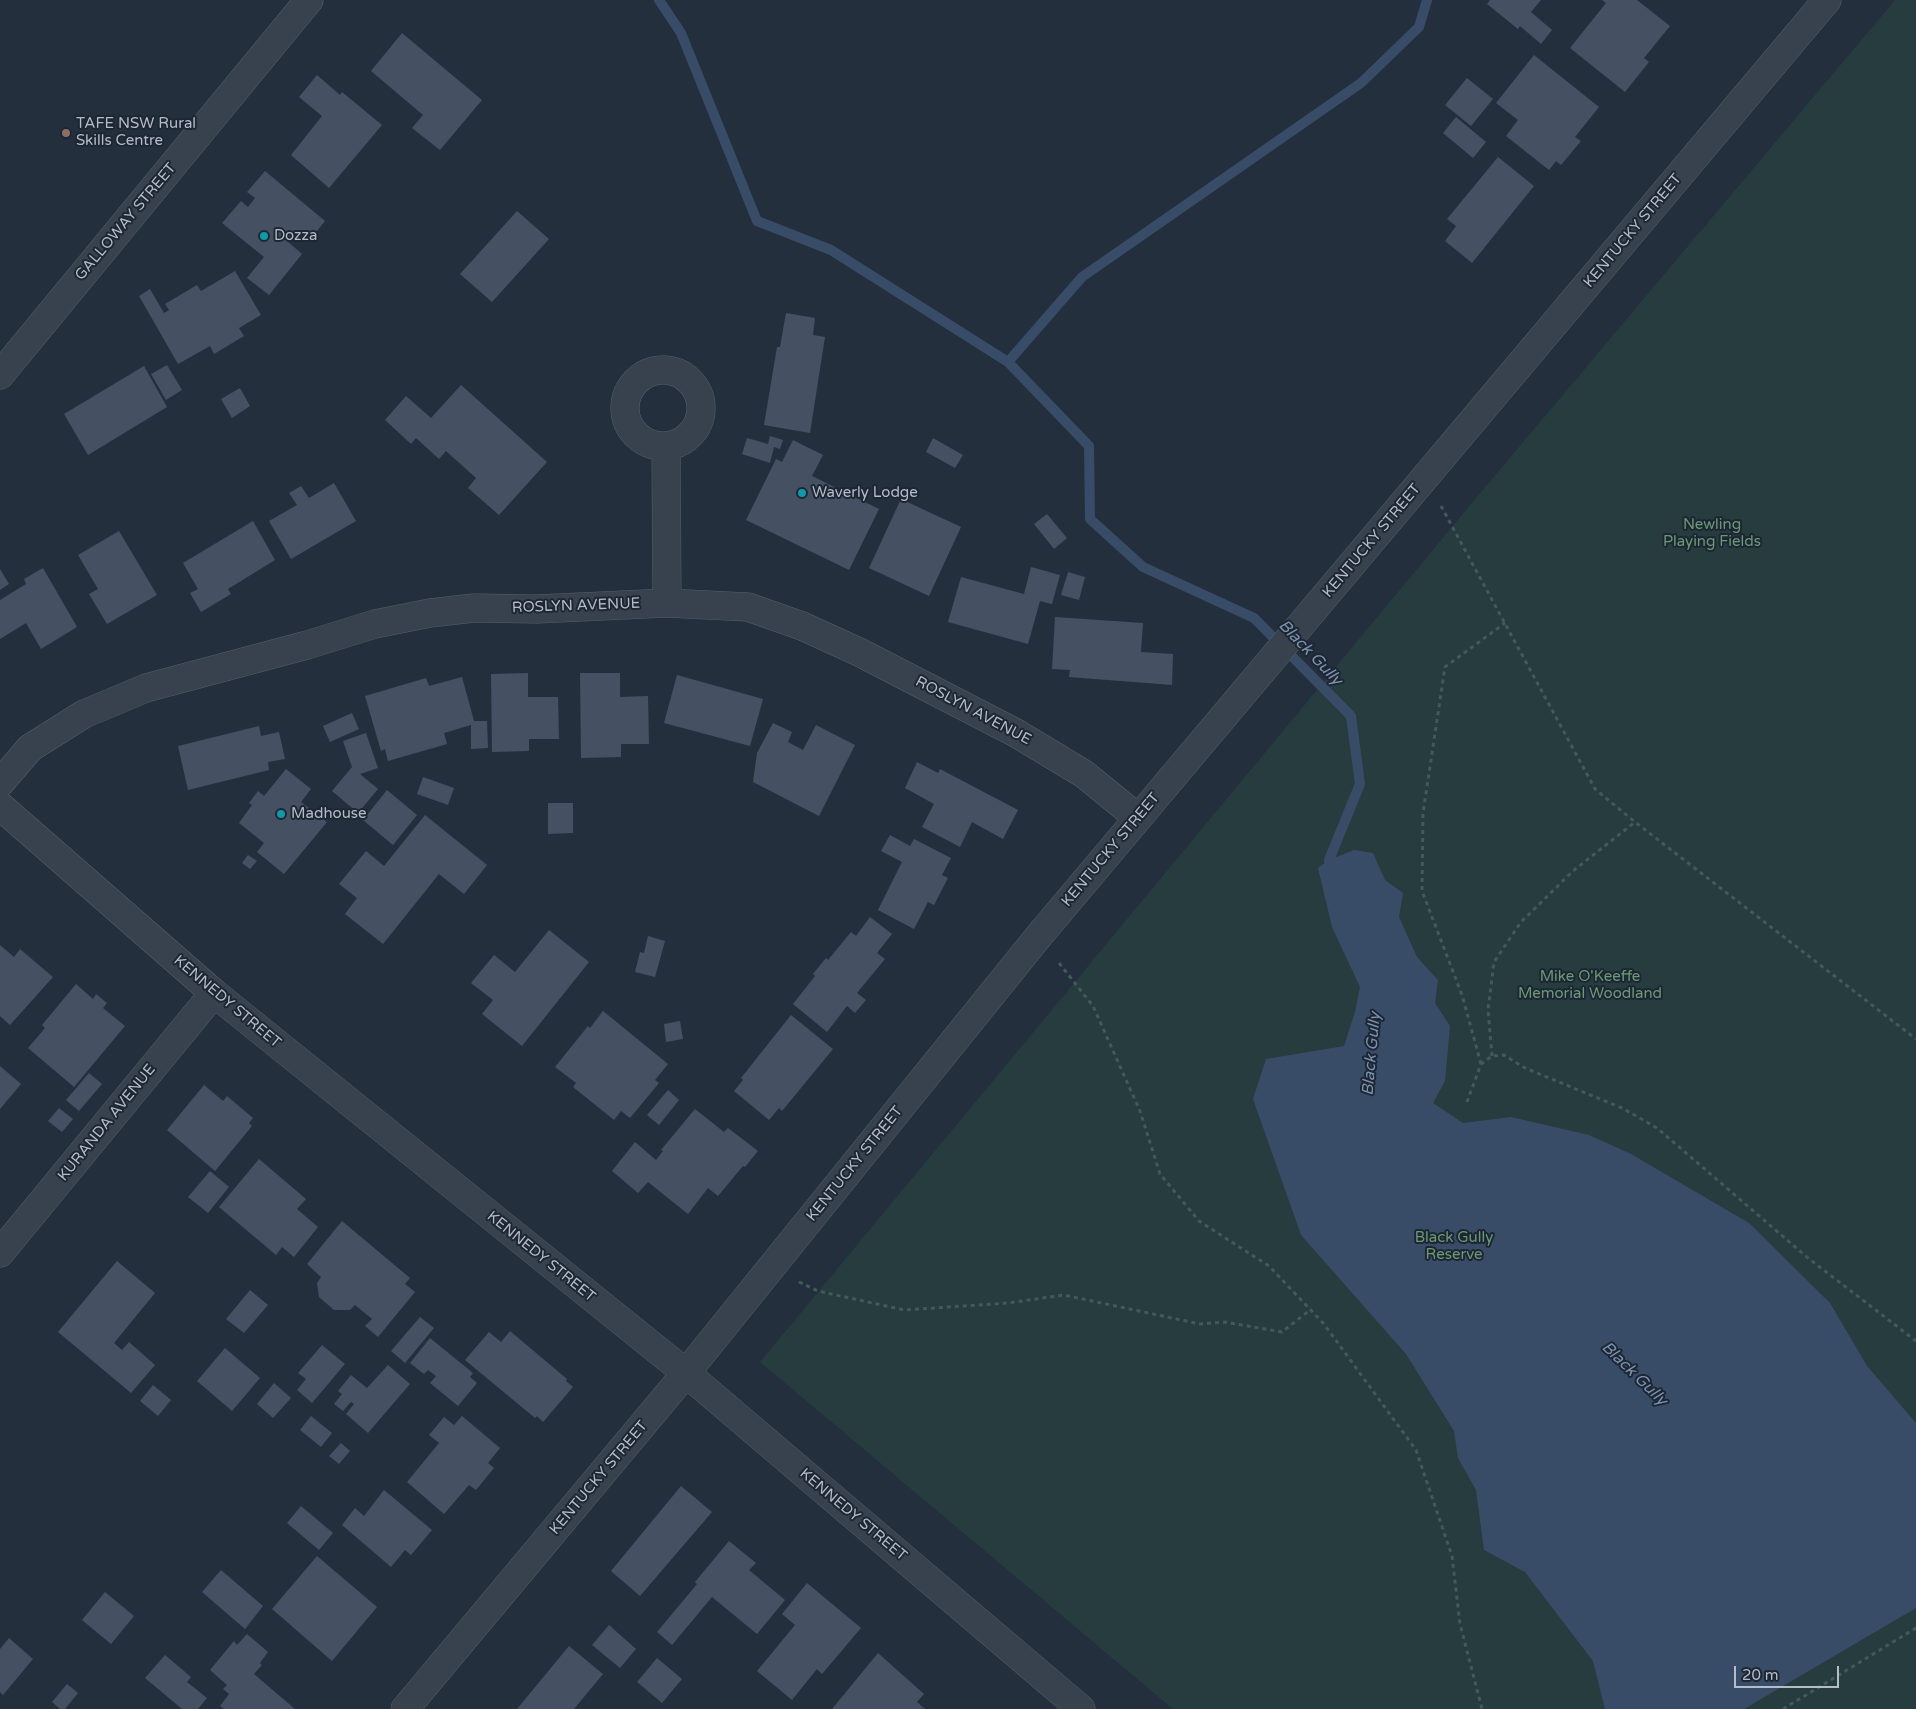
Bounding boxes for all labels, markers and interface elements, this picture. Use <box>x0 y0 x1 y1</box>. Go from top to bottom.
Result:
place label: TAFE NSW Rural Skills Centre <box>76 115 196 150</box>
marker: TAFE NSW Rural Skills Centre <box>60 127 72 139</box>
street label: GALLOWAY STREET <box>72 160 180 284</box>
street label: KENTUCKY STREET <box>1580 170 1686 292</box>
place label: Dozza <box>274 227 317 245</box>
marker: Dozza <box>258 230 270 242</box>
street label: KENTUCKY STREET <box>1319 480 1425 602</box>
place label: Waverly Lodge <box>812 484 918 502</box>
marker: Waverly Lodge <box>796 487 808 499</box>
park label: Newling Playing Fields <box>1663 516 1761 551</box>
street label: ROSLYN AVENUE <box>512 595 640 617</box>
water label: Black Gully <box>1274 616 1346 690</box>
street label: ROSLYN AVENUE <box>912 673 1034 749</box>
street label: KENTUCKY STREET <box>1058 789 1164 911</box>
place label: Madhouse <box>291 805 366 823</box>
marker: Madhouse <box>275 808 287 820</box>
street label: KENNEDY STREET <box>170 952 284 1052</box>
park label: Mike O'Keeffe Memorial Woodland <box>1518 968 1662 1003</box>
water label: Black Gully <box>1359 1011 1385 1097</box>
street label: KURANDA AVENUE <box>54 1061 160 1185</box>
street label: KENTUCKY STREET <box>803 1103 907 1225</box>
street label: KENNEDY STREET <box>483 1208 599 1306</box>
park label: Black Gully Reserve <box>1415 1229 1493 1264</box>
water label: Black Gully <box>1597 1338 1671 1410</box>
street label: KENTUCKY STREET <box>546 1417 652 1539</box>
street label: KENNEDY STREET <box>796 1465 910 1565</box>
scale bar <box>1736 1656 1841 1688</box>
text: 20 m <box>1742 1666 1779 1684</box>

